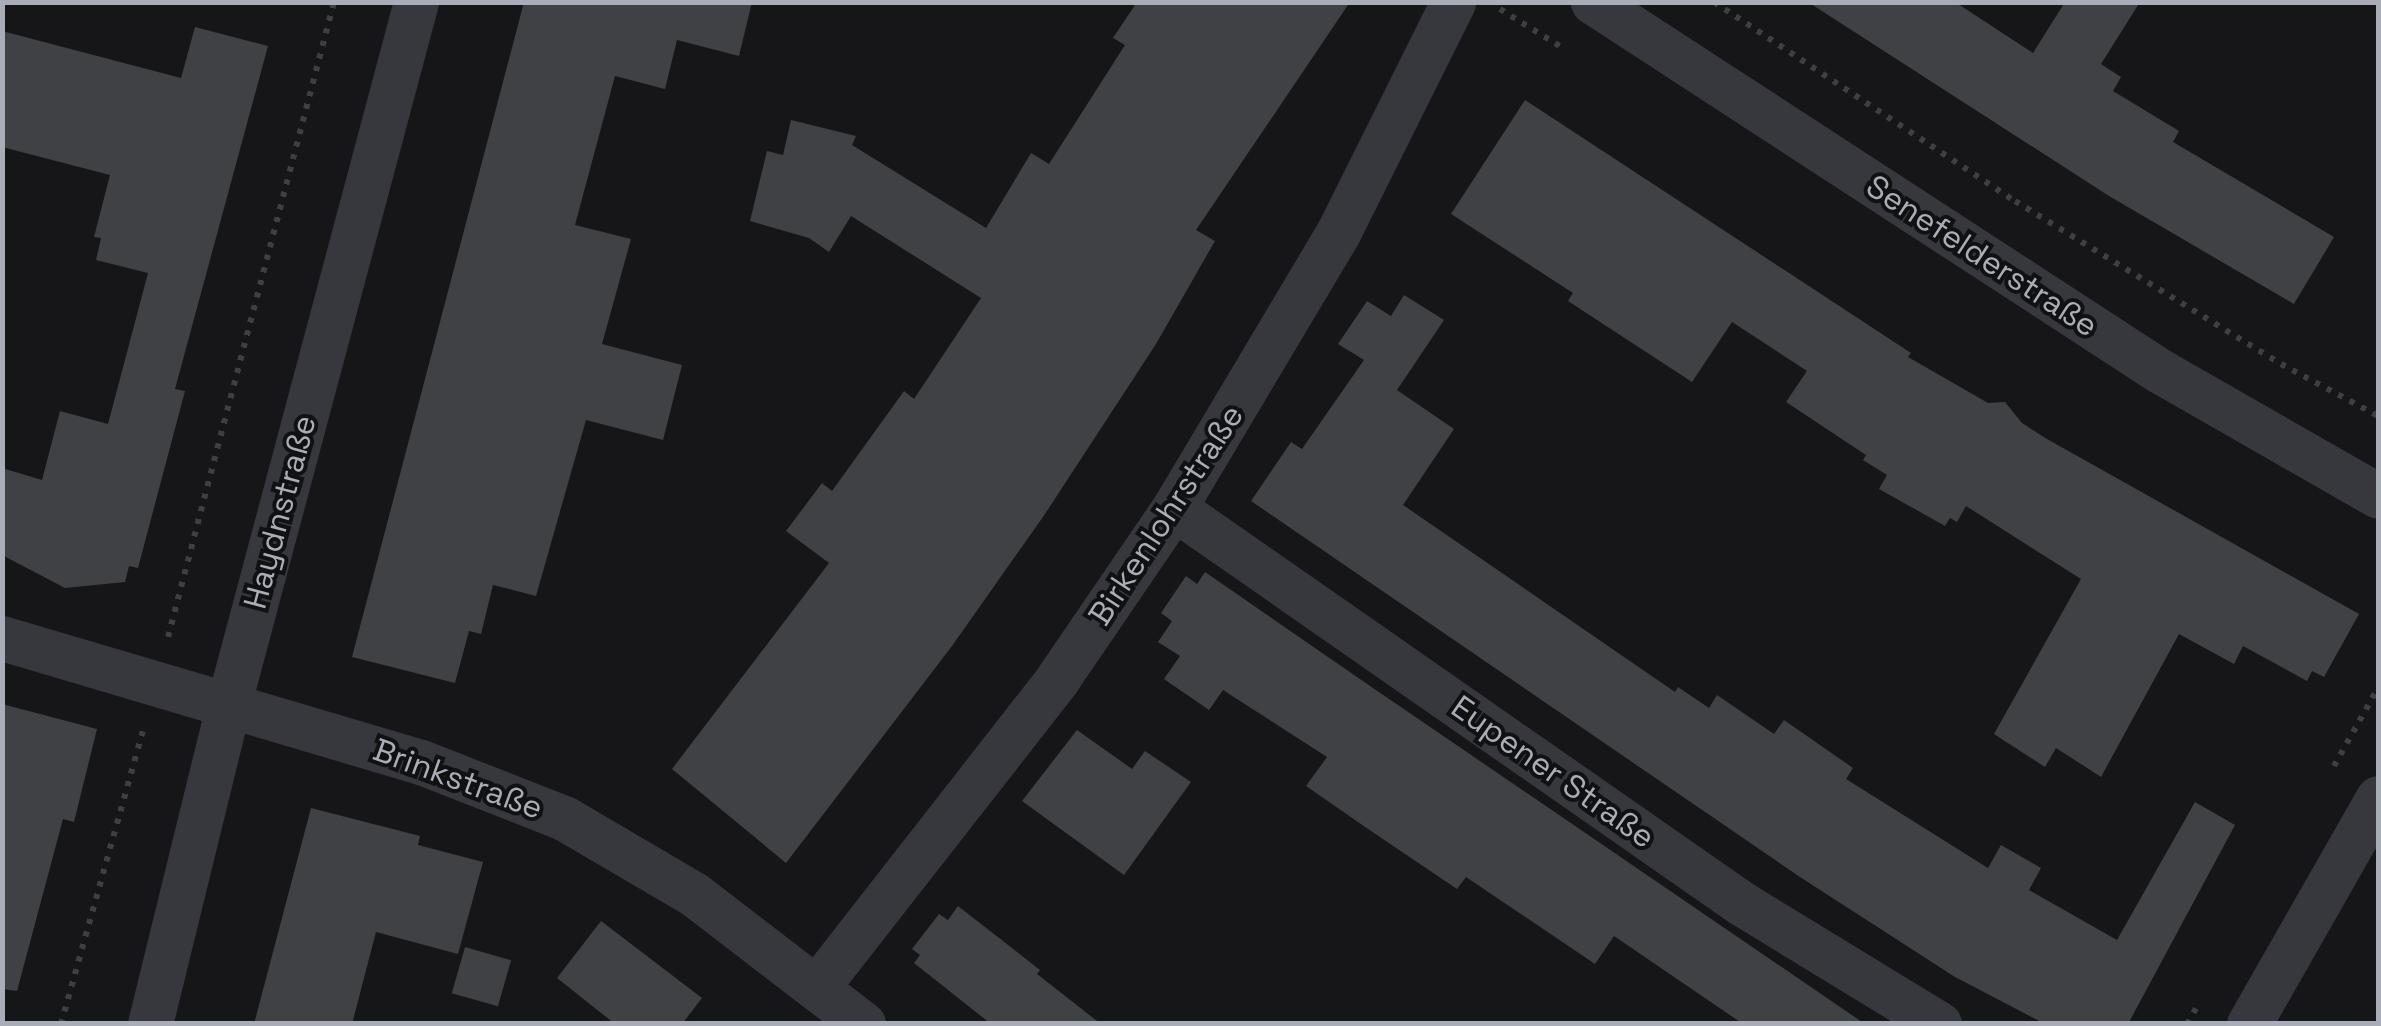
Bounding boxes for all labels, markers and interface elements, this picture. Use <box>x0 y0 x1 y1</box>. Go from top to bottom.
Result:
street label: Senefelderstraße <box>1859 167 2105 345</box>
street label: Birkenlohrstraße <box>1080 398 1252 632</box>
street label: Haydnstraße <box>236 411 324 613</box>
street label: Eupener Straße <box>1444 688 1662 856</box>
street label: Brinkstraße <box>368 731 548 827</box>

